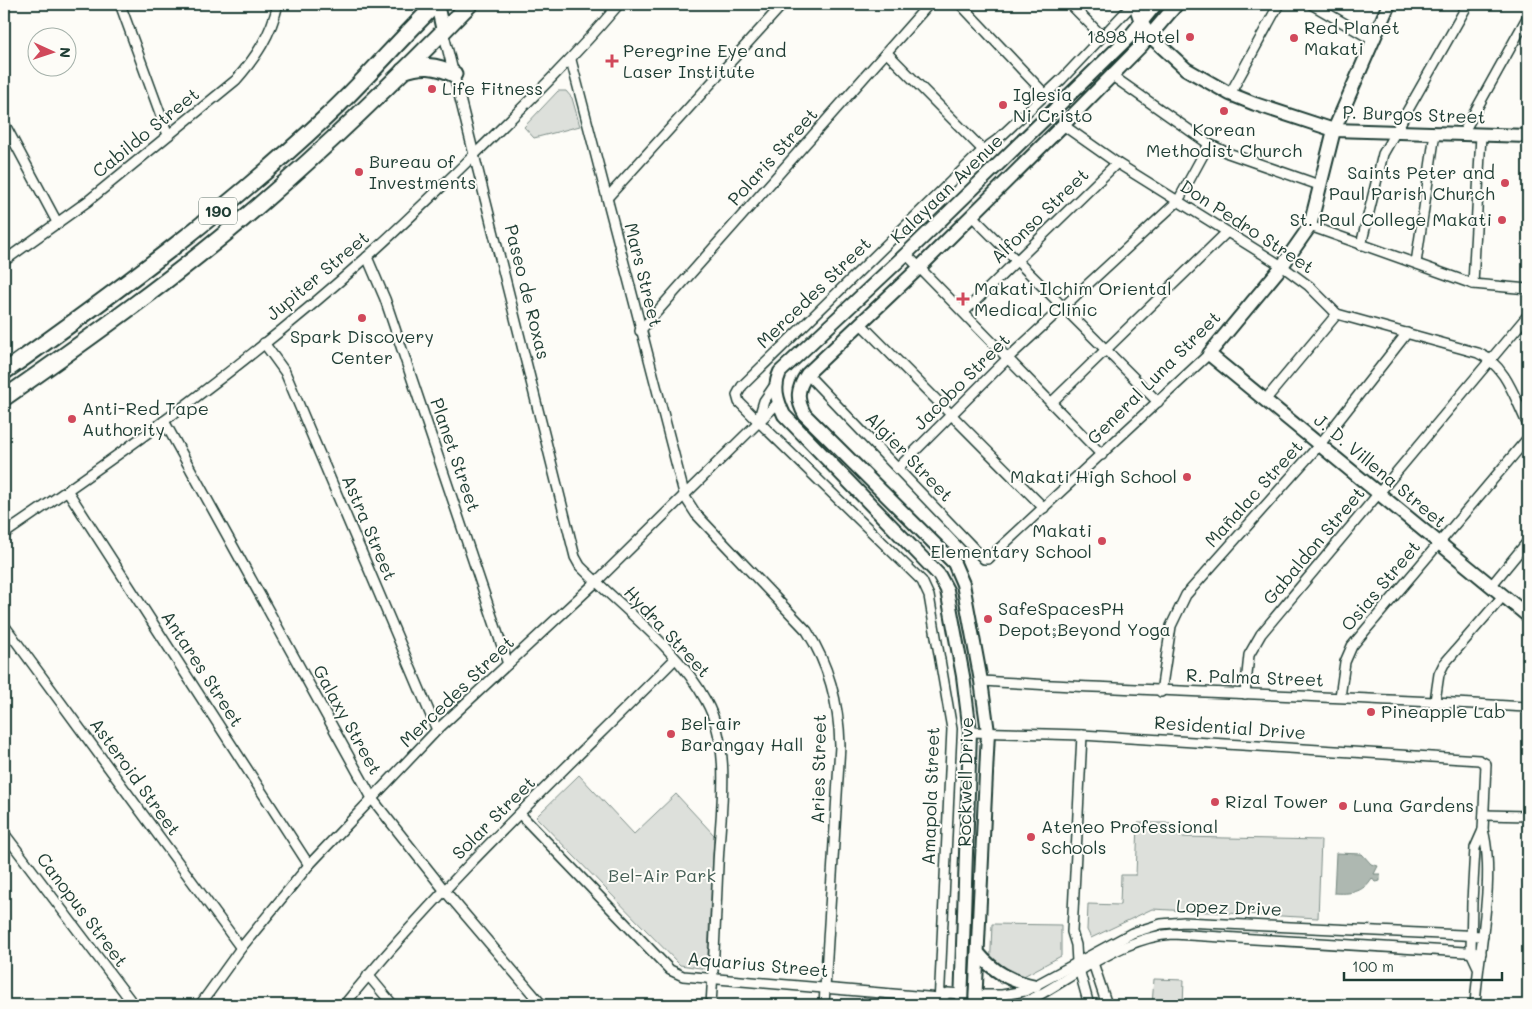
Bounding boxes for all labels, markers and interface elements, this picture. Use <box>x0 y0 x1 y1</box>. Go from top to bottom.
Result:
place label: Red Planet Makati <box>1304 15 1400 60</box>
place label: 1898 Hotel <box>1087 24 1180 48</box>
north arrow <box>28 28 78 78</box>
marker: 1898 Hotel <box>1184 31 1196 43</box>
marker: Red Planet Makati <box>1288 32 1300 44</box>
place label: Peregrine Eye and Laser Institute <box>623 38 786 83</box>
text: N <box>56 47 75 59</box>
marker: Peregrine Eye and Laser Institute <box>605 54 619 68</box>
place label: Life Fitness <box>442 76 543 100</box>
street label: Cabildo Street <box>87 82 204 183</box>
place label: Iglesia Ni Cristo <box>1013 82 1093 127</box>
marker: Life Fitness <box>426 83 438 95</box>
marker: Iglesia Ni Cristo <box>997 99 1009 111</box>
street label: P. Burgos Street <box>1342 100 1486 128</box>
street label: Polaris Street <box>722 102 823 210</box>
marker: Korean Methodist Church <box>1218 105 1230 117</box>
place label: Korean Methodist Church <box>1146 117 1302 162</box>
street label: Kalayaan Avenue <box>885 128 1008 248</box>
place label: Bureau of Investments <box>369 149 476 194</box>
place label: Saints Peter and Paul Parish Church <box>1329 160 1495 205</box>
street label: Alfonso Street <box>985 162 1093 268</box>
marker: Bureau of Investments <box>353 166 365 178</box>
street label: Don Pedro Street <box>1176 174 1319 278</box>
marker: Saints Peter and Paul Parish Church <box>1499 177 1511 189</box>
road number: 190 <box>199 198 237 225</box>
place label: St. Paul College Makati <box>1290 207 1492 231</box>
marker: St. Paul College Makati <box>1496 214 1508 226</box>
street label: Mars Street <box>619 220 668 329</box>
street label: Paseo de Roxas <box>500 222 556 362</box>
street label: Jupiter Street <box>261 225 374 325</box>
street label: Mercedes Street <box>751 231 876 353</box>
place label: Makati Ilchim Oriental Medical Clinic <box>974 276 1172 321</box>
marker: Makati Ilchim Oriental Medical Clinic <box>956 292 970 306</box>
street label: General Luna Street <box>1081 305 1225 449</box>
marker: Spark Discovery Center <box>356 312 368 324</box>
place label: Spark Discovery Center <box>290 324 434 369</box>
street label: Jacobo Street <box>908 328 1015 435</box>
street label: Planet Street <box>425 395 487 515</box>
place label: Anti-Red Tape Authority <box>82 396 209 441</box>
street label: Algier Street <box>861 406 959 506</box>
street label: J. D. Villena Street <box>1309 408 1452 533</box>
marker: Anti-Red Tape Authority <box>66 413 78 425</box>
street label: Mañalac Street <box>1199 435 1308 552</box>
place label: Makati High School <box>1010 464 1177 488</box>
street label: Astra Street <box>337 471 403 584</box>
marker: Makati High School <box>1181 471 1193 483</box>
street label: Gabaldon Street <box>1257 481 1370 609</box>
place label: Makati Elementary School <box>931 518 1092 563</box>
marker: Makati Elementary School <box>1096 535 1108 547</box>
street label: Osias Street <box>1335 535 1425 636</box>
street label: Hydra Street <box>619 580 716 682</box>
place label: SafeSpacesPH Depot;Beyond Yoga <box>998 596 1171 641</box>
street label: Antares Street <box>156 606 249 731</box>
marker: SafeSpacesPH Depot;Beyond Yoga <box>982 613 994 625</box>
street label: Mercedes Street <box>394 630 519 752</box>
street label: Galaxy Street <box>308 660 388 779</box>
street label: R. Palma Street <box>1186 663 1324 691</box>
place label: Pineapple Lab <box>1381 699 1506 723</box>
marker: Pineapple Lab <box>1365 706 1377 718</box>
street label: Residential Drive <box>1153 710 1307 744</box>
place label: Bel-air Barangay Hall <box>681 711 804 756</box>
street label: Asteroid Street <box>85 713 187 840</box>
street label: Aries Street <box>805 714 831 824</box>
street label: Rockwell Drive <box>952 717 978 847</box>
street label: Amapola Street <box>916 726 944 866</box>
marker: Bel-air Barangay Hall <box>665 728 677 740</box>
street label: Solar Street <box>446 770 540 864</box>
place label: Rizal Tower <box>1225 789 1328 813</box>
place label: Luna Gardens <box>1353 793 1474 817</box>
marker: Rizal Tower <box>1209 796 1221 808</box>
marker: Luna Gardens <box>1337 800 1349 812</box>
place label: Ateneo Professional Schools <box>1041 814 1218 859</box>
marker: Ateneo Professional Schools <box>1025 831 1037 843</box>
street label: Canopus Street <box>32 847 134 972</box>
park label: Bel-Air Park <box>608 863 716 887</box>
street label: Lopez Drive <box>1176 893 1282 921</box>
street label: Aquarius Street <box>687 946 829 982</box>
scale bar <box>1344 949 1502 981</box>
text: 100 m <box>1352 956 1394 976</box>

